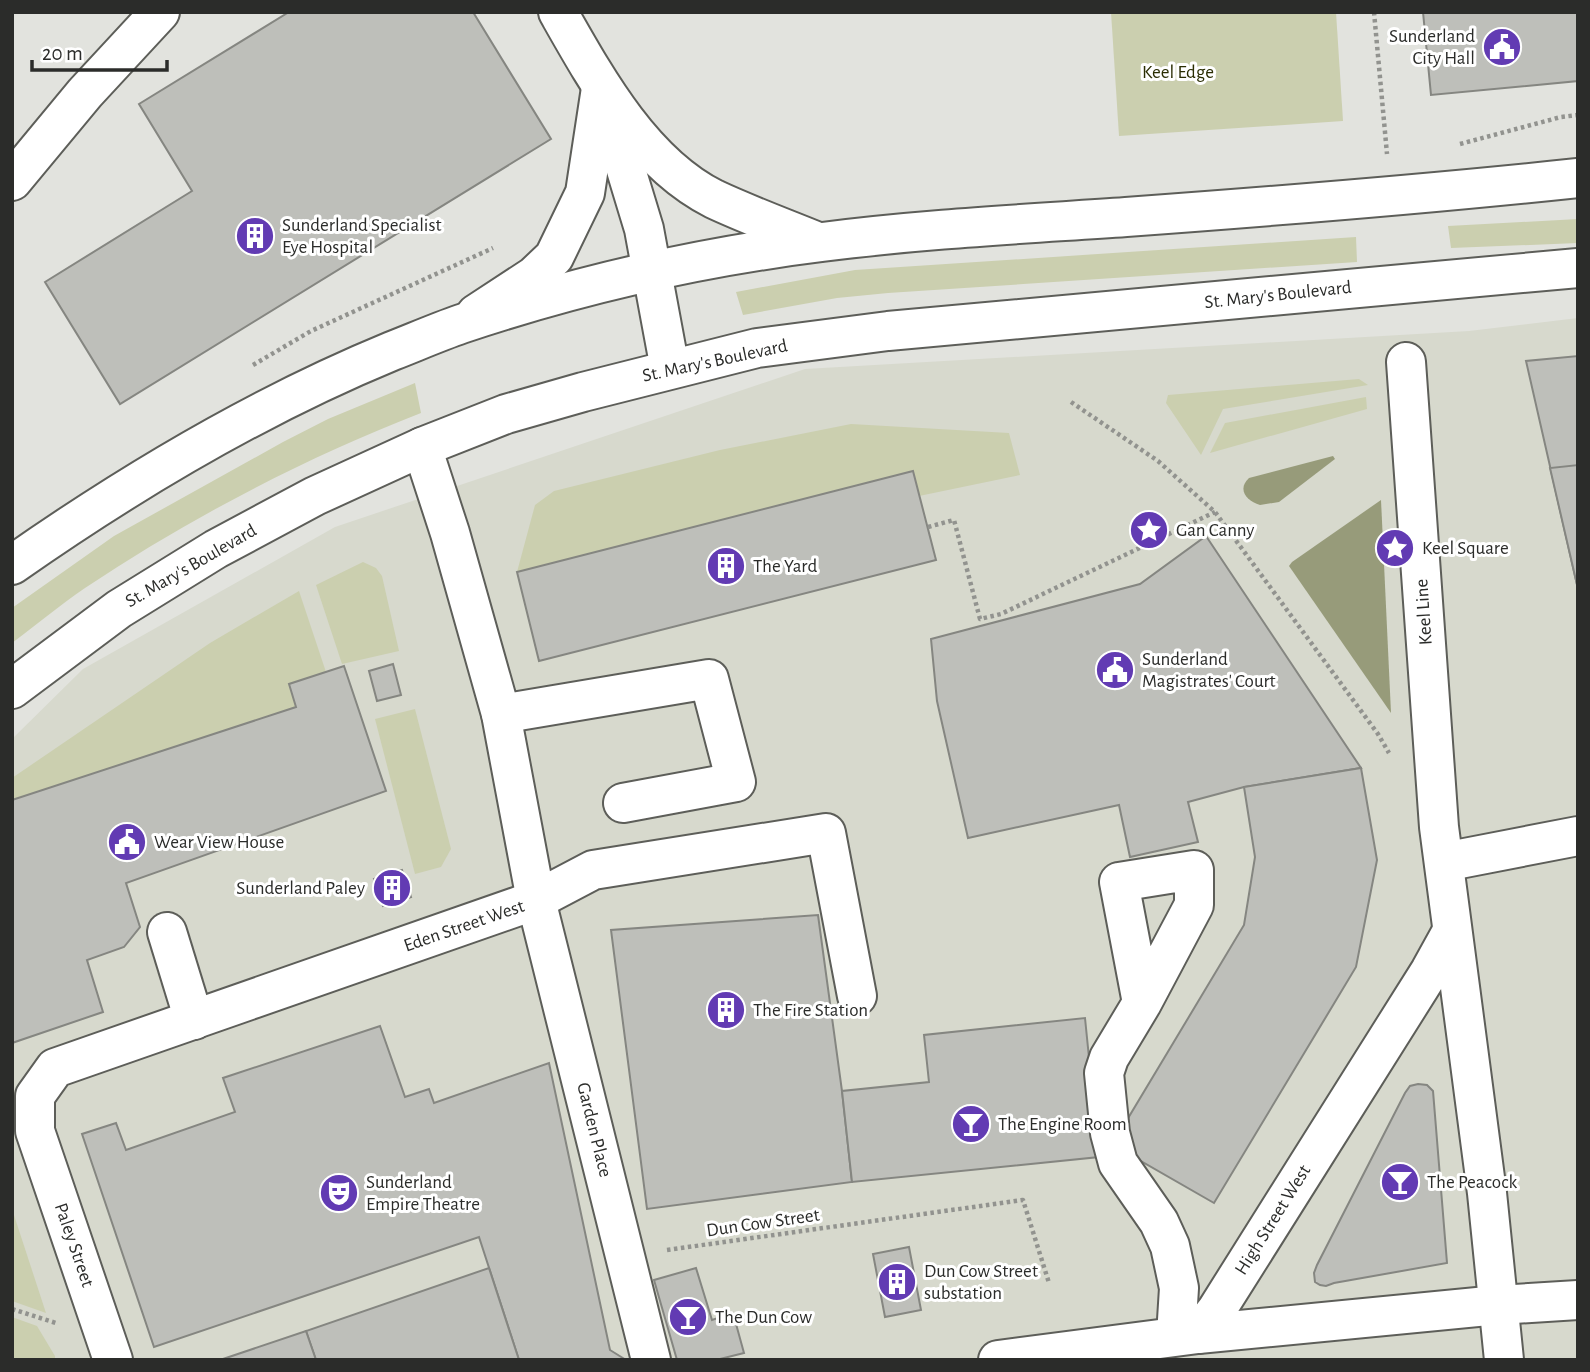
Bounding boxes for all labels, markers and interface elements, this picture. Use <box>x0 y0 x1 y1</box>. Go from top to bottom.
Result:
public building icon: Sunderland City Hall <box>1481 26 1523 68</box>
place label: Sunderland City Hall <box>1389 27 1475 68</box>
scale bar <box>32 28 166 72</box>
text: 20 m <box>42 43 83 64</box>
park label: Keel Edge <box>1142 63 1214 82</box>
building icon: Sunderland Specialist Eye Hospital <box>234 215 276 257</box>
place label: Sunderland Specialist Eye Hospital <box>282 216 442 257</box>
street label: St. Mary's Boulevard <box>1203 278 1353 312</box>
street label: St. Mary's Boulevard <box>641 336 789 386</box>
place icon: Gan Canny <box>1128 509 1170 551</box>
street label: St. Mary's Boulevard <box>122 521 260 611</box>
place label: Gan Canny <box>1176 521 1254 540</box>
place icon: Keel Square <box>1374 527 1416 569</box>
place label: Keel Square <box>1422 539 1509 558</box>
building icon: The Yard <box>705 545 747 587</box>
place label: The Yard <box>753 557 817 576</box>
street label: Keel Line <box>1412 578 1436 646</box>
public building icon: Sunderland Magistrates' Court <box>1094 649 1136 691</box>
place label: Sunderland Magistrates' Court <box>1142 650 1276 691</box>
public building icon: Wear View House <box>106 821 148 863</box>
place label: Wear View House <box>154 833 284 852</box>
building icon: Sunderland Paley <box>371 867 413 909</box>
place label: Sunderland Paley <box>236 879 365 898</box>
street label: Eden Street West <box>401 896 527 956</box>
building icon: The Fire Station <box>705 989 747 1031</box>
place label: The Fire Station <box>753 1001 868 1020</box>
street label: Garden Place <box>573 1081 615 1179</box>
bar icon: The Engine Room <box>950 1103 992 1145</box>
place label: The Engine Room <box>998 1115 1127 1134</box>
bar icon: The Peacock <box>1379 1161 1421 1203</box>
street label: High Street West <box>1232 1162 1314 1278</box>
theatre icon: Sunderland Empire Theatre <box>318 1172 360 1214</box>
place label: Sunderland Empire Theatre <box>366 1173 480 1214</box>
place label: The Peacock <box>1427 1173 1517 1192</box>
street label: Paley Street <box>51 1200 97 1290</box>
street label: Dun Cow Street <box>705 1206 821 1240</box>
building icon: Dun Cow Street substation <box>876 1261 918 1303</box>
place label: Dun Cow Street substation <box>924 1262 1038 1303</box>
bar icon: The Dun Cow <box>667 1296 709 1338</box>
place label: The Dun Cow <box>715 1308 812 1327</box>

